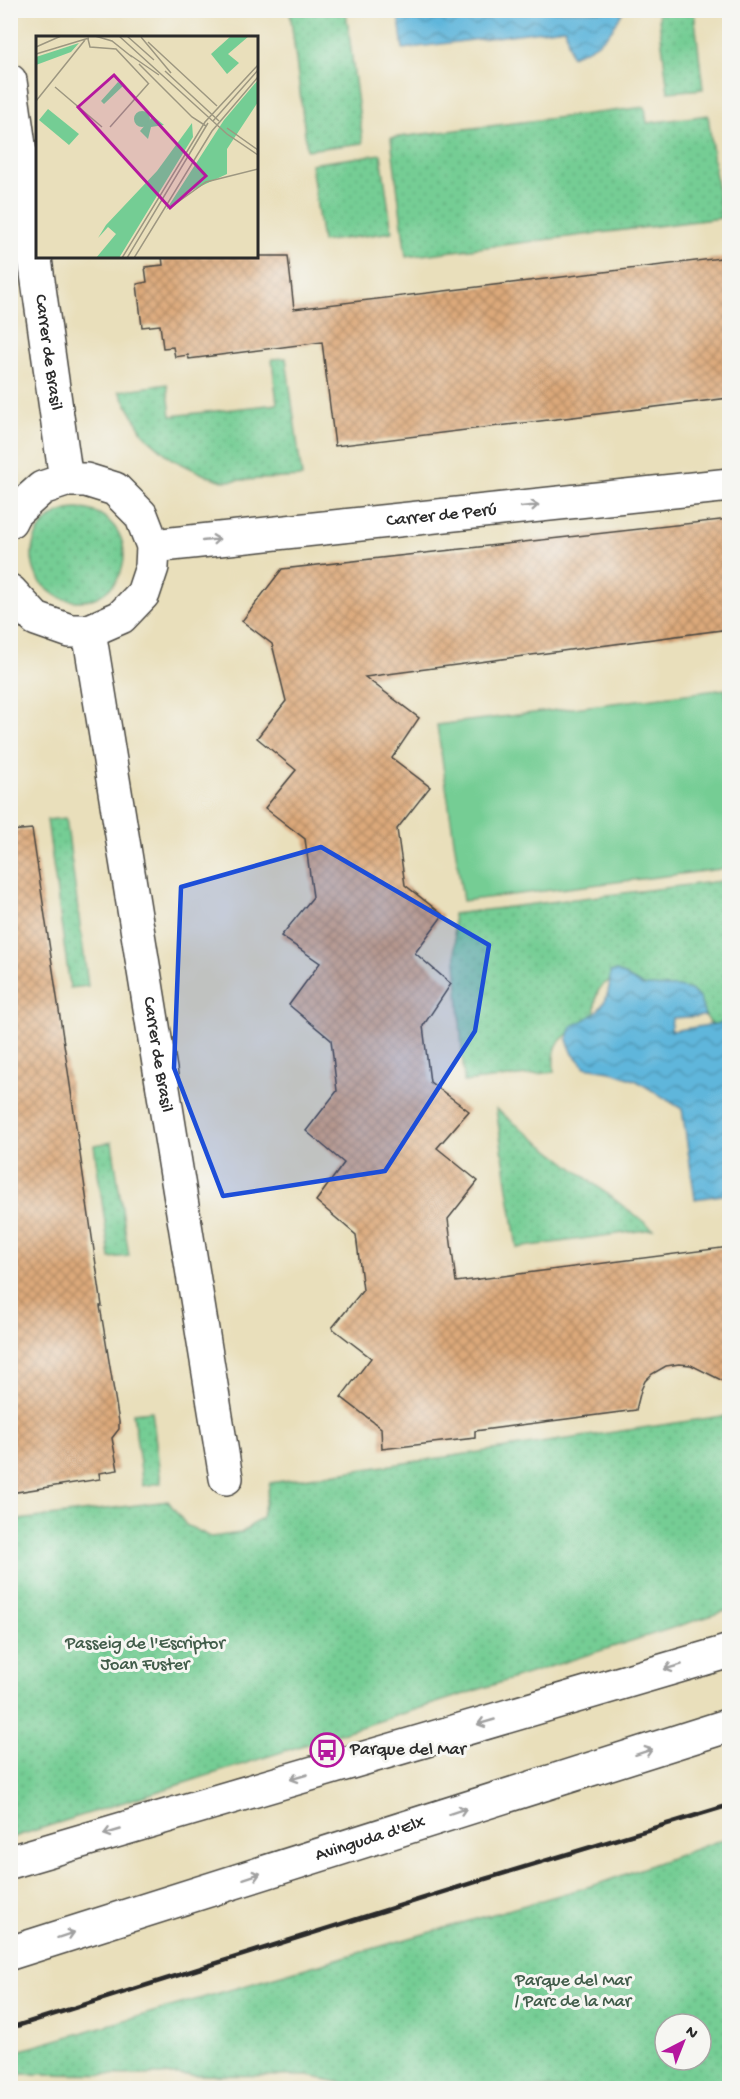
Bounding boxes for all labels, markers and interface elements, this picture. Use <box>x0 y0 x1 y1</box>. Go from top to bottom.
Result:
inset map <box>36 36 258 258</box>
street label: Carrer de Brasil <box>30 293 67 412</box>
street label: Carrer de Perú <box>385 499 498 532</box>
one-way arrow <box>520 500 540 511</box>
one-way arrow <box>201 534 221 545</box>
street label: Carrer de Brasil <box>138 995 177 1114</box>
park label: Passeig de l'Escriptor Joan Fuster <box>64 1634 226 1676</box>
one-way arrow <box>664 1662 683 1673</box>
one-way arrow <box>477 1717 496 1728</box>
bus stop icon: Parque del Mar <box>309 1732 345 1768</box>
place label: Parque del Mar <box>349 1740 468 1761</box>
one-way arrow <box>634 1746 653 1757</box>
one-way arrow <box>290 1772 309 1783</box>
one-way arrow <box>448 1805 467 1816</box>
street label: Avinguda d'Elx <box>313 1811 429 1866</box>
one-way arrow <box>103 1827 122 1838</box>
one-way arrow <box>242 1870 261 1881</box>
one-way arrow <box>56 1929 75 1940</box>
park label: Parque del Mar / Parc de la Mar <box>514 1971 633 2013</box>
north arrow <box>653 2012 713 2072</box>
text: N <box>680 2023 701 2044</box>

